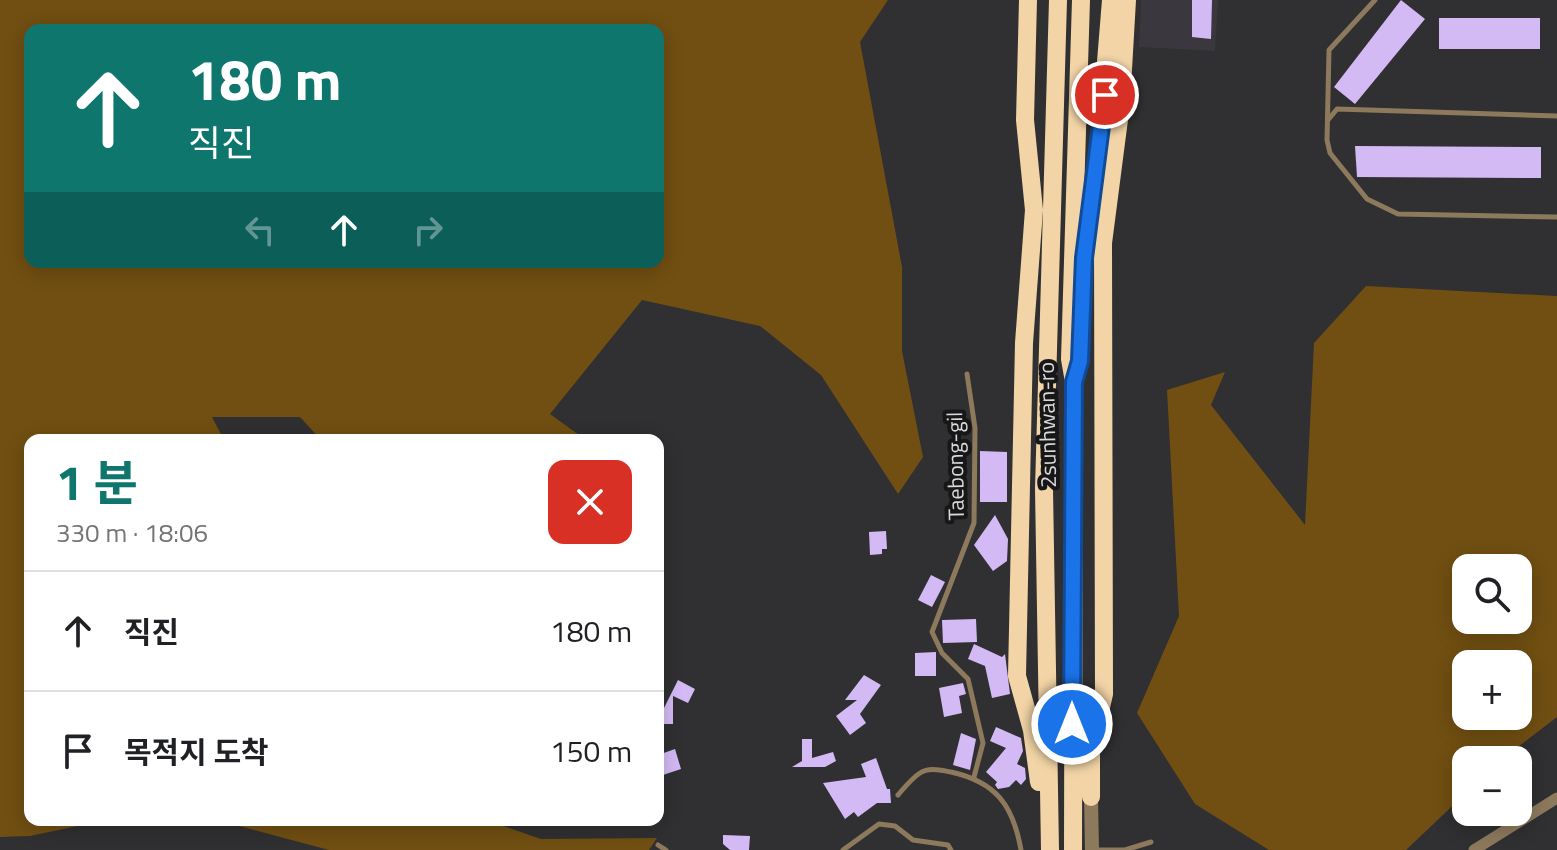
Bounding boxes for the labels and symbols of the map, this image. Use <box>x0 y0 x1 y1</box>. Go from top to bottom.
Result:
pin <box>1071 61 1139 129</box>
street label: 2sunhwan-ro <box>1029 362 1065 488</box>
street label: Taebong-gil <box>937 411 973 521</box>
position arrow <box>1030 682 1114 766</box>

